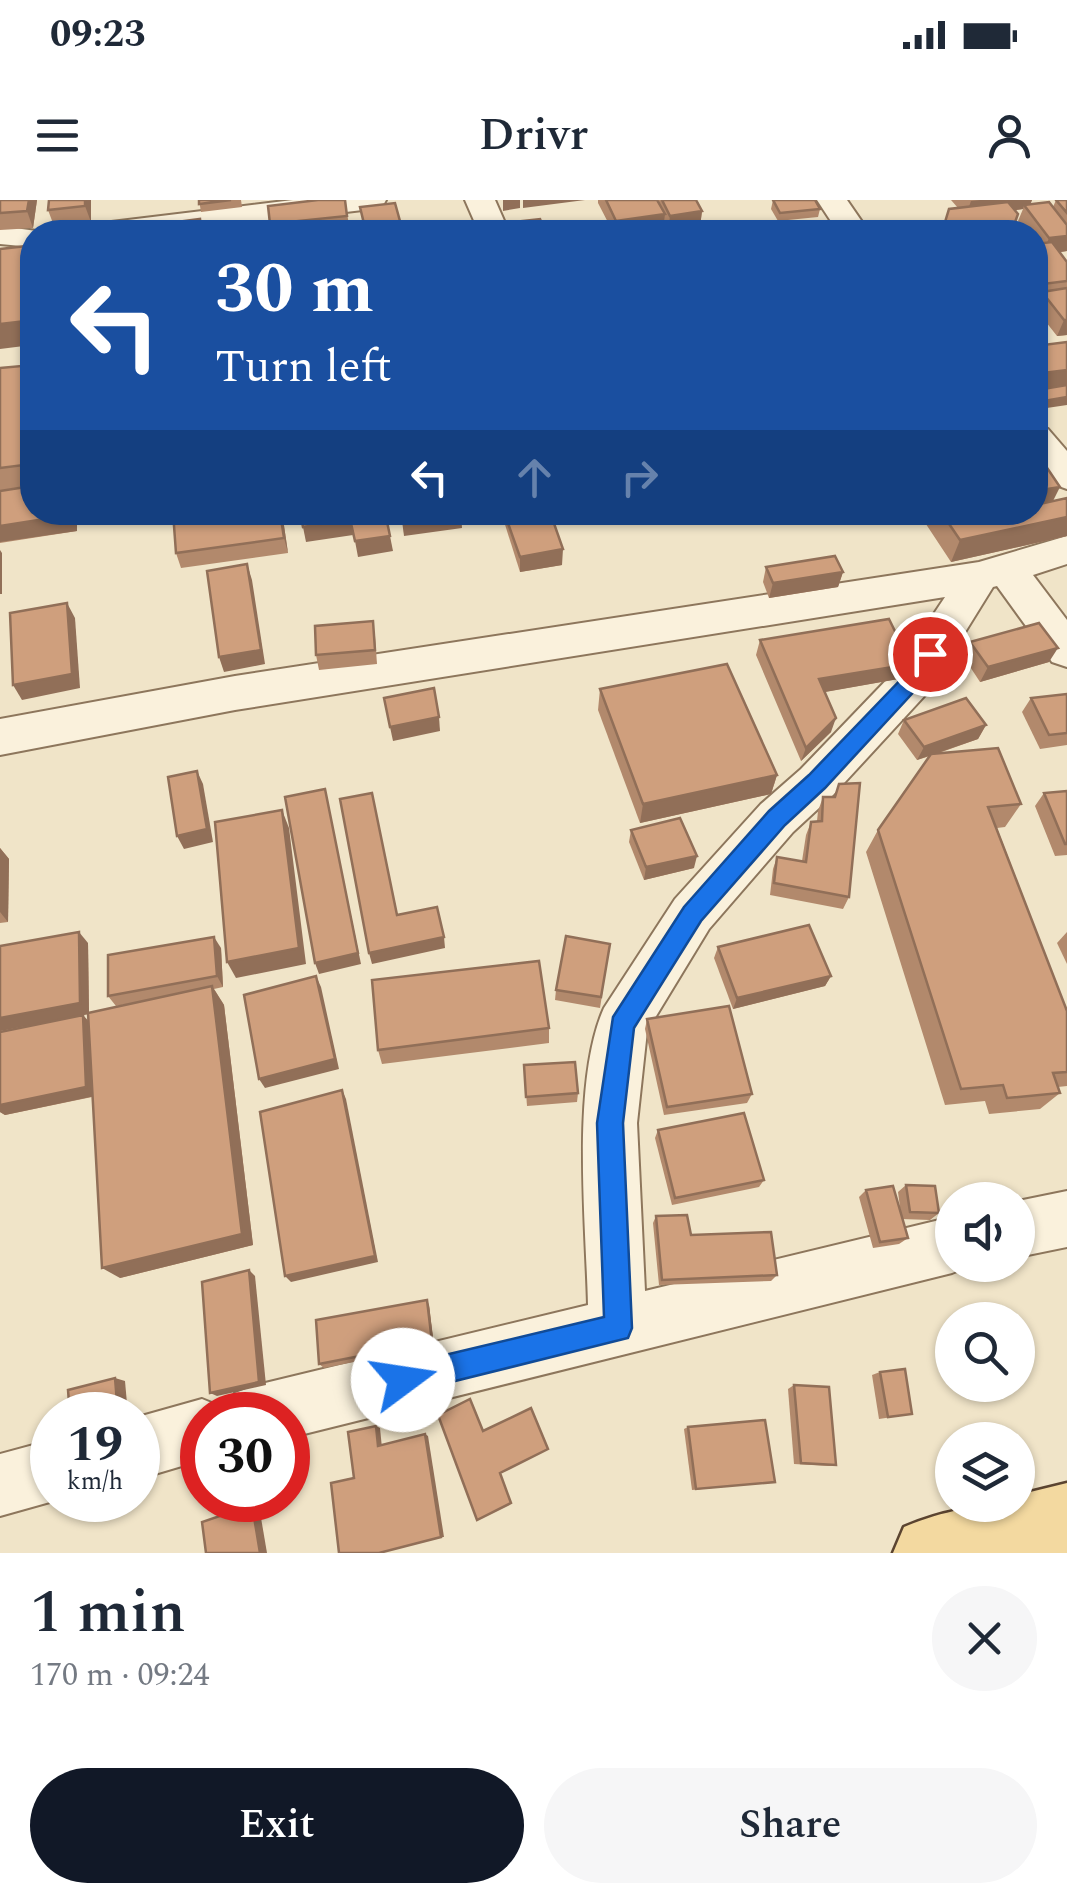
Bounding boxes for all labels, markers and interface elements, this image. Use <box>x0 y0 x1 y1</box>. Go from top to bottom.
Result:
text: 09:23 <box>50 6 145 64</box>
text: Drivr <box>479 101 588 170</box>
icon: menu <box>30 108 85 163</box>
icon: person <box>982 108 1037 163</box>
text: 30 m <box>215 237 374 343</box>
icon: left <box>50 260 180 390</box>
text: Turn left <box>215 333 392 402</box>
icon: left <box>402 450 457 505</box>
icon: ahead <box>507 450 562 505</box>
icon: right <box>612 450 667 505</box>
pin <box>888 612 973 697</box>
icon: arrive <box>903 627 958 682</box>
map controls <box>935 1182 1035 1522</box>
button: sound <box>935 1182 1035 1282</box>
button: search <box>935 1302 1035 1402</box>
position arrow <box>351 1328 455 1432</box>
speed limit sign: 30 <box>180 1392 310 1522</box>
text: 19 <box>67 1407 123 1483</box>
button: layers <box>935 1422 1035 1522</box>
text: km/h <box>67 1463 123 1501</box>
text: 1 min <box>30 1567 186 1659</box>
button: close <box>932 1586 1037 1691</box>
text: 170 m · 09:24 <box>30 1651 210 1700</box>
button: Exit <box>30 1768 524 1883</box>
button: Share <box>544 1768 1037 1883</box>

